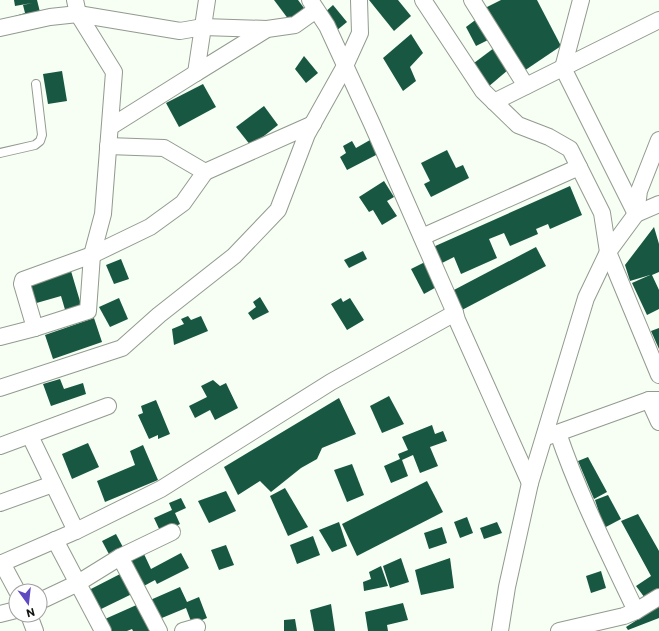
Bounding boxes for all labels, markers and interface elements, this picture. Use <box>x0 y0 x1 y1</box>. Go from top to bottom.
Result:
north arrow <box>8 583 48 623</box>
text: N <box>25 606 36 620</box>

